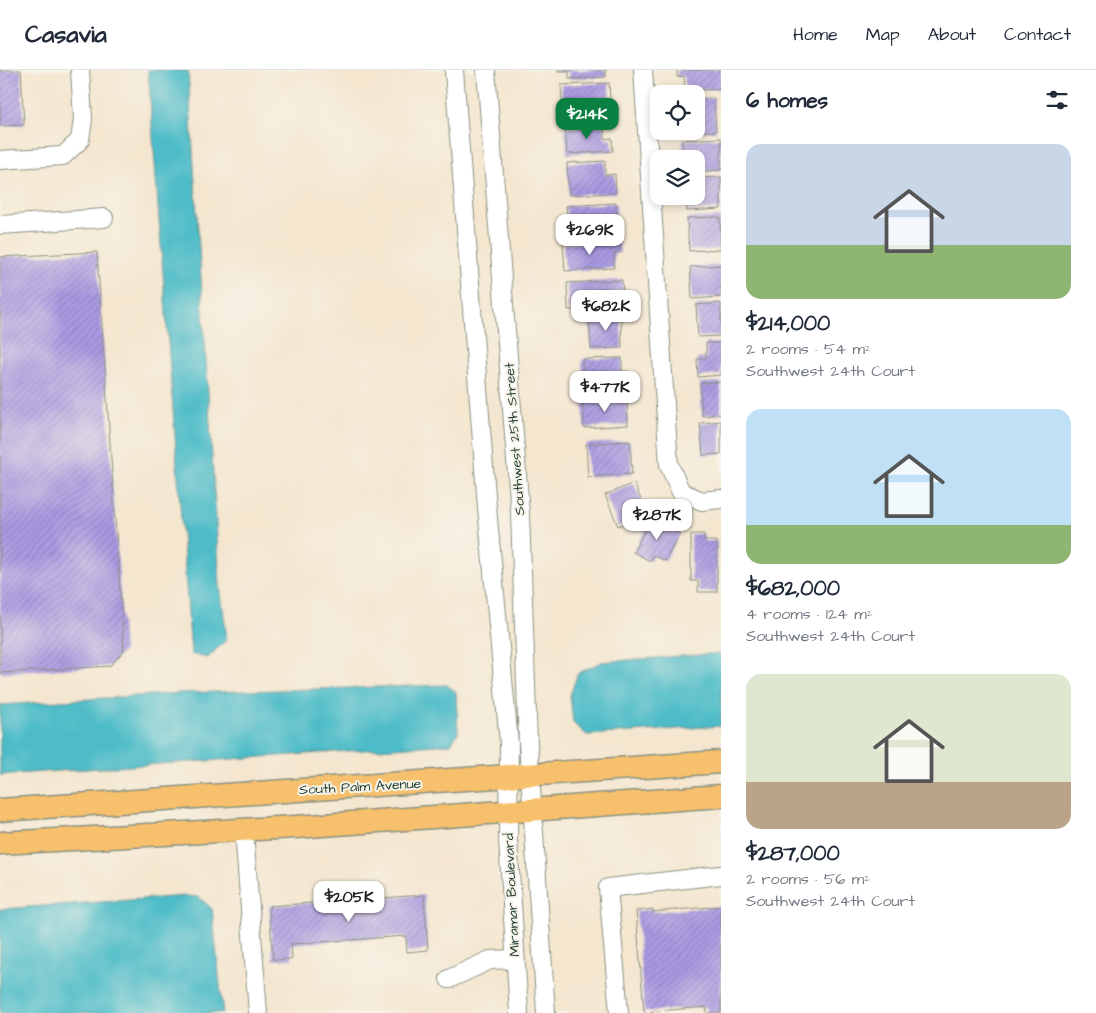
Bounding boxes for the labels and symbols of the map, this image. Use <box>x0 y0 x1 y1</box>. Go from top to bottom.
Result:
pin: $214K <box>552 98 622 140</box>
pin: $269K <box>555 214 625 256</box>
pin: $682K <box>571 290 641 332</box>
street label: Southwest 25th Street <box>500 362 530 516</box>
pin: $477K <box>570 370 640 413</box>
pin: $287K <box>622 498 692 541</box>
street label: South Palm Avenue <box>298 774 422 800</box>
street label: Miramar Boulevard <box>499 833 525 957</box>
pin: $205K <box>314 880 384 923</box>

